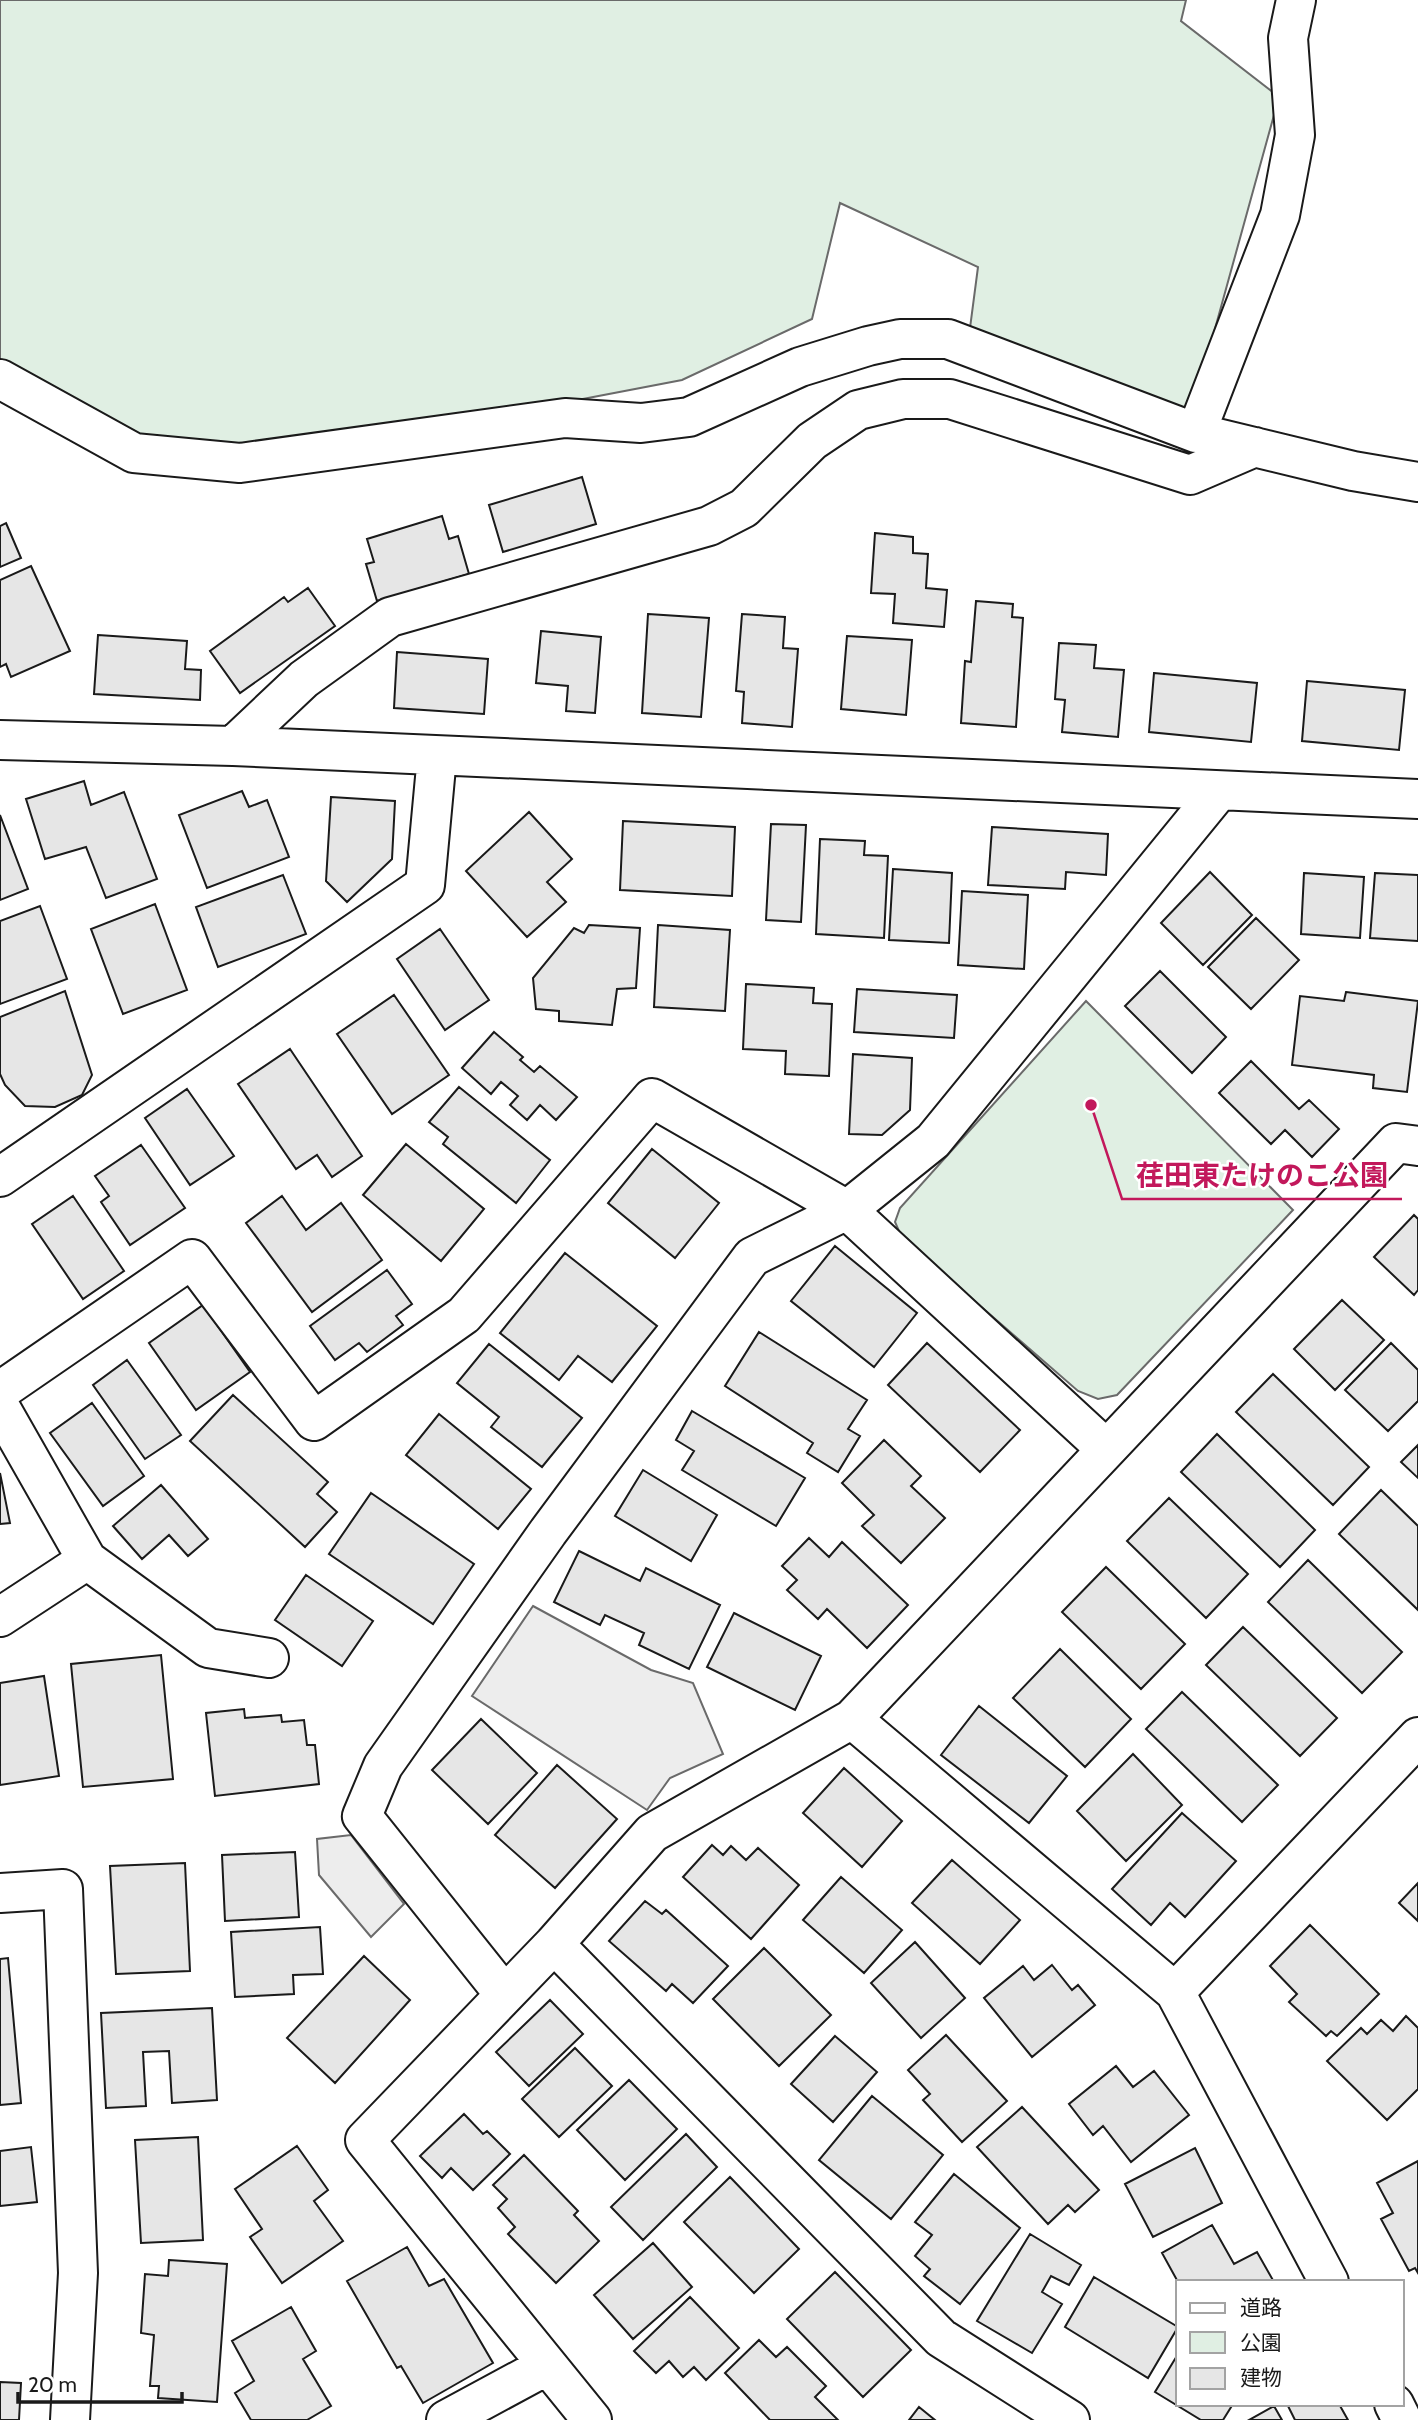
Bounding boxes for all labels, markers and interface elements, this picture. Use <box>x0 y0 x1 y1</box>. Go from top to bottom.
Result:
callout: 荏田東たけのこ公園 <box>1122 1150 1402 1199</box>
text: 荏田東たけのこ公園 <box>1136 1158 1388 1192</box>
legend <box>1176 2280 1404 2406</box>
text: 道路 <box>1240 2295 1282 2320</box>
text: 公園 <box>1240 2330 1282 2355</box>
scale bar <box>18 2360 182 2404</box>
text: 建物 <box>1240 2365 1282 2390</box>
text: 20 m <box>28 2372 77 2397</box>

